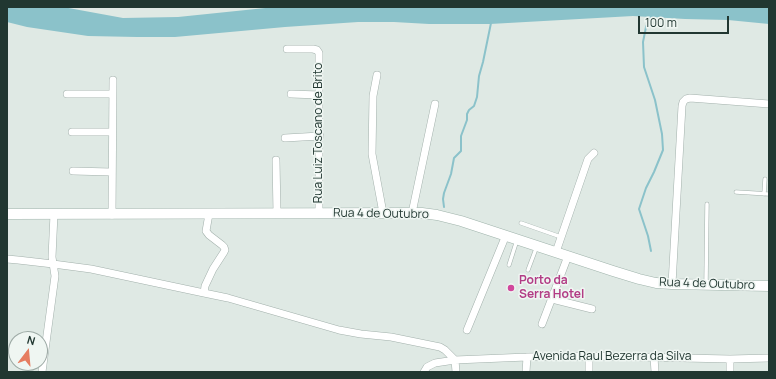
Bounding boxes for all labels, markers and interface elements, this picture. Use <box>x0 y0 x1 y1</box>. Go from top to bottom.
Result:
scale bar <box>640 8 731 34</box>
text: 100 m <box>645 14 677 31</box>
street label: Rua Luiz Toscano de Brito <box>312 63 326 203</box>
street label: Rua 4 de Outubro <box>333 206 429 222</box>
place label: Porto da Serra Hotel <box>519 274 584 302</box>
street label: Rua 4 de Outubro <box>659 275 755 293</box>
marker: Porto da Serra Hotel <box>506 283 516 293</box>
north arrow <box>8 331 48 371</box>
text: N <box>25 332 37 348</box>
street label: Avenida Raul Bezerra da Silva <box>533 350 691 364</box>

